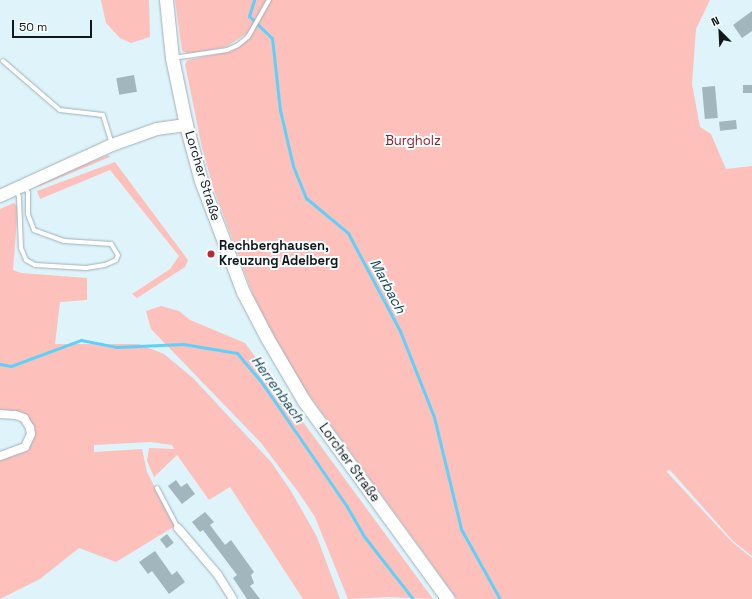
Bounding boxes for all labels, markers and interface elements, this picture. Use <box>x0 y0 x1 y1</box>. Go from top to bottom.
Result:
scale bar <box>14 12 94 38</box>
north arrow <box>700 12 740 52</box>
text: N <box>709 13 721 29</box>
text: 50 m <box>19 19 47 35</box>
street label: Lorcher Straße <box>181 129 223 223</box>
park label: Burgholz <box>385 133 441 149</box>
place label: Rechberghausen, Kreuzung Adelberg <box>219 239 338 270</box>
marker: Rechberghausen, Kreuzung Adelberg <box>206 249 216 259</box>
water label: Marbach <box>367 256 409 316</box>
water label: Herrenbach <box>248 352 308 426</box>
street label: Lorcher Straße <box>315 421 383 505</box>

